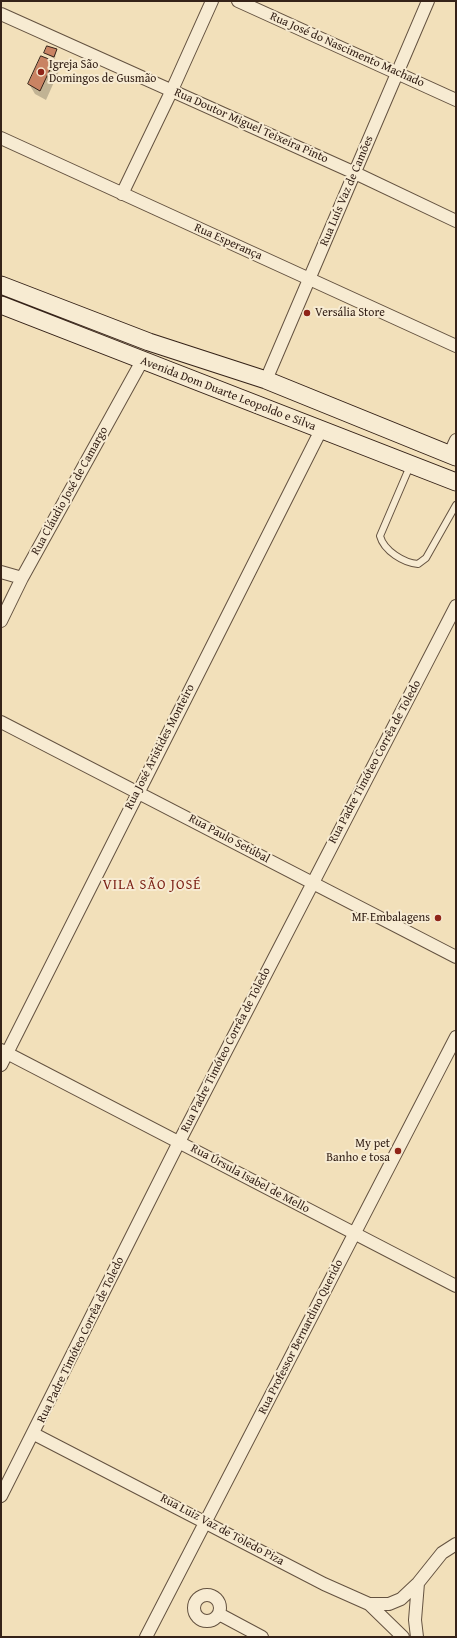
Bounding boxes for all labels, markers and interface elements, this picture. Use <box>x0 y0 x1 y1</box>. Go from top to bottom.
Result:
street label: Rua José do Nascimento Machado <box>268 9 426 91</box>
place label: Igreja São Domingos de Gusmão <box>49 58 156 86</box>
marker: Igreja São Domingos de Gusmão <box>36 67 46 77</box>
street label: Rua Doutor Miguel Teixeira Pinto <box>172 85 330 167</box>
street label: Rua Luís Vaz de Camões <box>317 134 377 248</box>
street label: Rua Esperança <box>192 221 264 263</box>
place label: Versália Store <box>315 306 385 320</box>
marker: Versália Store <box>302 308 312 318</box>
street label: Avenida Dom Duarte Leopoldo e Silva <box>138 354 318 434</box>
street label: Rua Cláudio José de Camargo <box>29 424 111 558</box>
street label: Rua Padre Timóteo Corrêa de Toledo <box>326 678 424 846</box>
street label: Rua José Aristides Monteiro <box>122 682 198 812</box>
street label: Rua Paulo Setúbal <box>186 812 272 866</box>
district label: VILA SÃO JOSÉ <box>103 877 201 893</box>
place label: MF Embalagens <box>352 911 430 925</box>
marker: MF Embalagens <box>433 913 443 923</box>
street label: Rua Padre Timóteo Corrêa de Toledo <box>178 965 274 1135</box>
place label: My pet Banho e tosa <box>326 1137 390 1165</box>
street label: Rua Úrsula Isabel de Mello <box>188 1142 312 1216</box>
marker: My pet Banho e tosa <box>393 1146 403 1156</box>
street label: Rua Padre Timóteo Corrêa de Toledo <box>34 1255 128 1425</box>
street label: Rua Professor Bernardino Querido <box>256 1257 346 1417</box>
street label: Rua Luiz Vaz de Toledo Piza <box>158 1491 286 1569</box>

